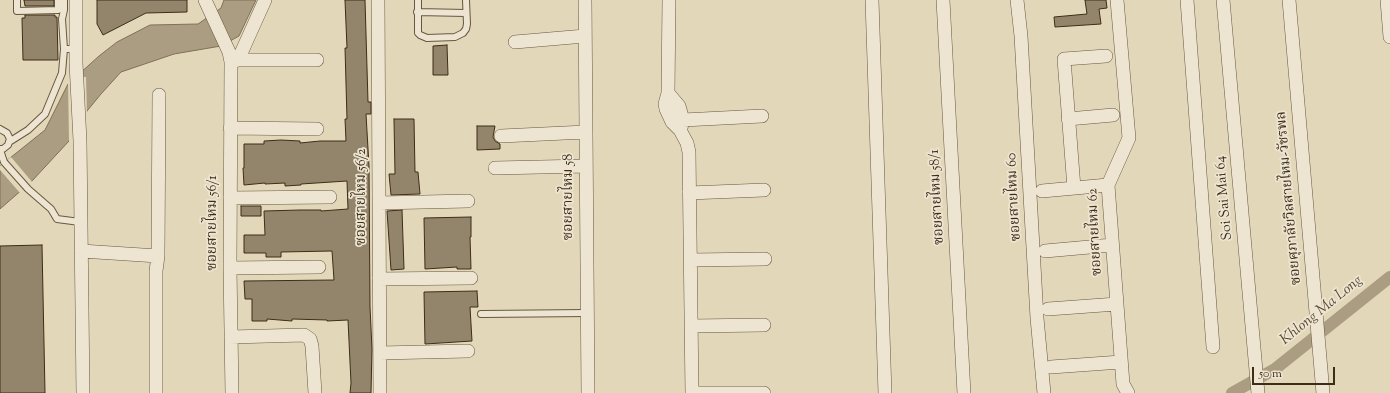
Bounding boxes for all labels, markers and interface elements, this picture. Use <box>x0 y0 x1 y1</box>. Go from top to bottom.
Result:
street label: ซอยศุภาลัยวิลสายไหม-วัชรพล <box>1274 110 1306 286</box>
street label: ซอยสายไหม 56/2 <box>355 148 371 246</box>
street label: ซอยสายไหม 58/1 <box>927 149 949 245</box>
street label: ซอยสายไหม 60 <box>1004 152 1026 242</box>
street label: ซอยสายไหม 58 <box>562 154 578 240</box>
street label: Soi Sai Mai 64 <box>1213 155 1237 241</box>
street label: ซอยสายไหม 56/1 <box>206 175 222 271</box>
street label: ซอยสายไหม 62 <box>1085 188 1107 276</box>
water label: Khlong Ma Long <box>1277 272 1367 350</box>
scale bar <box>1254 359 1337 385</box>
text: 50 m <box>1259 365 1282 383</box>

